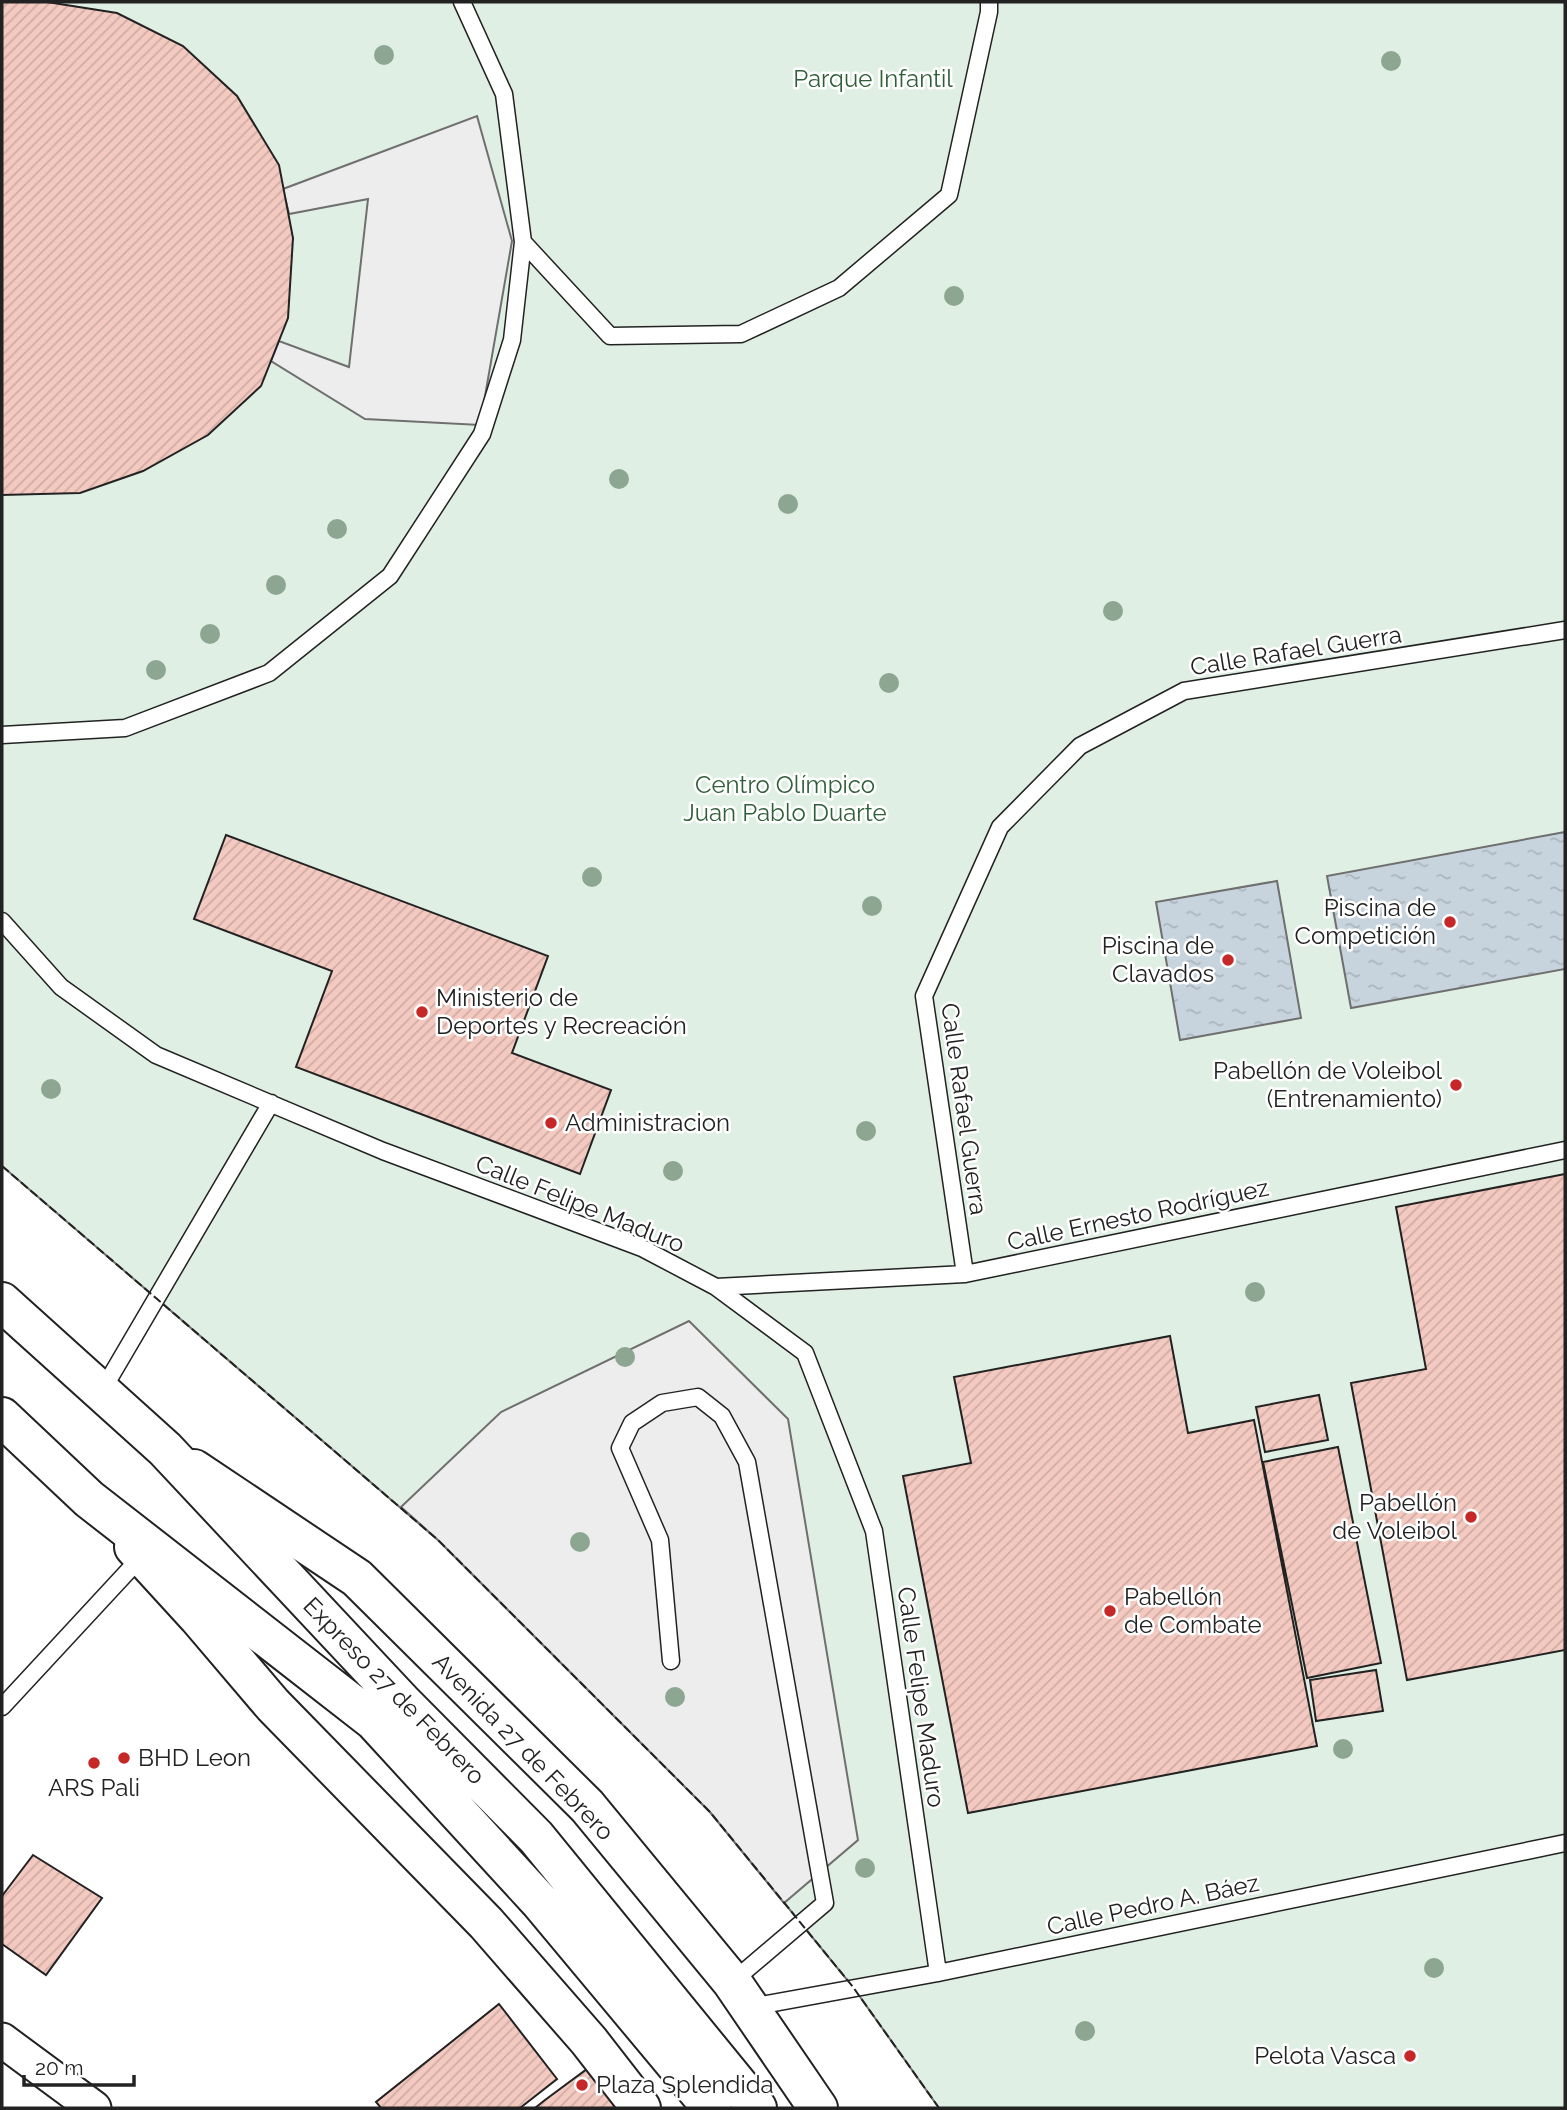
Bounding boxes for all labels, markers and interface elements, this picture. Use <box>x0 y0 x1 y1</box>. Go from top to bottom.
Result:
park label: Parque Infantil <box>793 64 953 93</box>
street label: Calle Rafael Guerra <box>1188 619 1404 682</box>
park label: Centro Olímpico Juan Pablo Duarte <box>683 770 887 827</box>
place label: Piscina de Competición <box>1294 893 1436 950</box>
marker: Piscina de Competición <box>1442 914 1458 930</box>
place label: Piscina de Clavados <box>1102 931 1214 988</box>
marker: Piscina de Clavados <box>1220 952 1236 968</box>
place label: Ministerio de Deportes y Recreación <box>436 983 687 1040</box>
street label: Calle Rafael Guerra <box>935 1001 994 1217</box>
marker: Ministerio de Deportes y Recreación <box>414 1004 430 1020</box>
place label: Pabellón de Voleibol (Entrenamiento) <box>1213 1056 1442 1113</box>
marker: Pabellón de Voleibol (Entrenamiento) <box>1448 1077 1464 1093</box>
place label: Administracion <box>565 1108 730 1137</box>
marker: Administracion <box>543 1115 559 1131</box>
street label: Calle Felipe Maduro <box>472 1148 689 1259</box>
street label: Calle Ernesto Rodríguez <box>1004 1173 1271 1256</box>
place label: Pabellón de Voleibol <box>1332 1488 1457 1545</box>
marker: Pabellón de Voleibol <box>1463 1509 1479 1525</box>
place label: Pabellón de Combate <box>1124 1582 1262 1639</box>
street label: Calle Felipe Maduro <box>892 1585 951 1809</box>
street label: Expreso 27 de Febrero <box>297 1591 491 1790</box>
marker: Pabellón de Combate <box>1102 1603 1118 1619</box>
street label: Avenida 27 de Febrero <box>427 1647 620 1846</box>
place label: BHD Leon <box>138 1743 251 1772</box>
marker: BHD Leon <box>116 1750 132 1766</box>
marker: ARS Pali <box>86 1755 102 1771</box>
place label: ARS Pali <box>48 1773 140 1802</box>
street label: Calle Pedro A. Báez <box>1044 1868 1261 1941</box>
place label: Pelota Vasca <box>1254 2041 1396 2070</box>
scale bar <box>24 2044 135 2088</box>
marker: Pelota Vasca <box>1402 2048 1418 2064</box>
text: 20 m <box>35 2055 83 2080</box>
place label: Plaza Splendida <box>596 2070 774 2099</box>
marker: Plaza Splendida <box>574 2077 590 2093</box>

